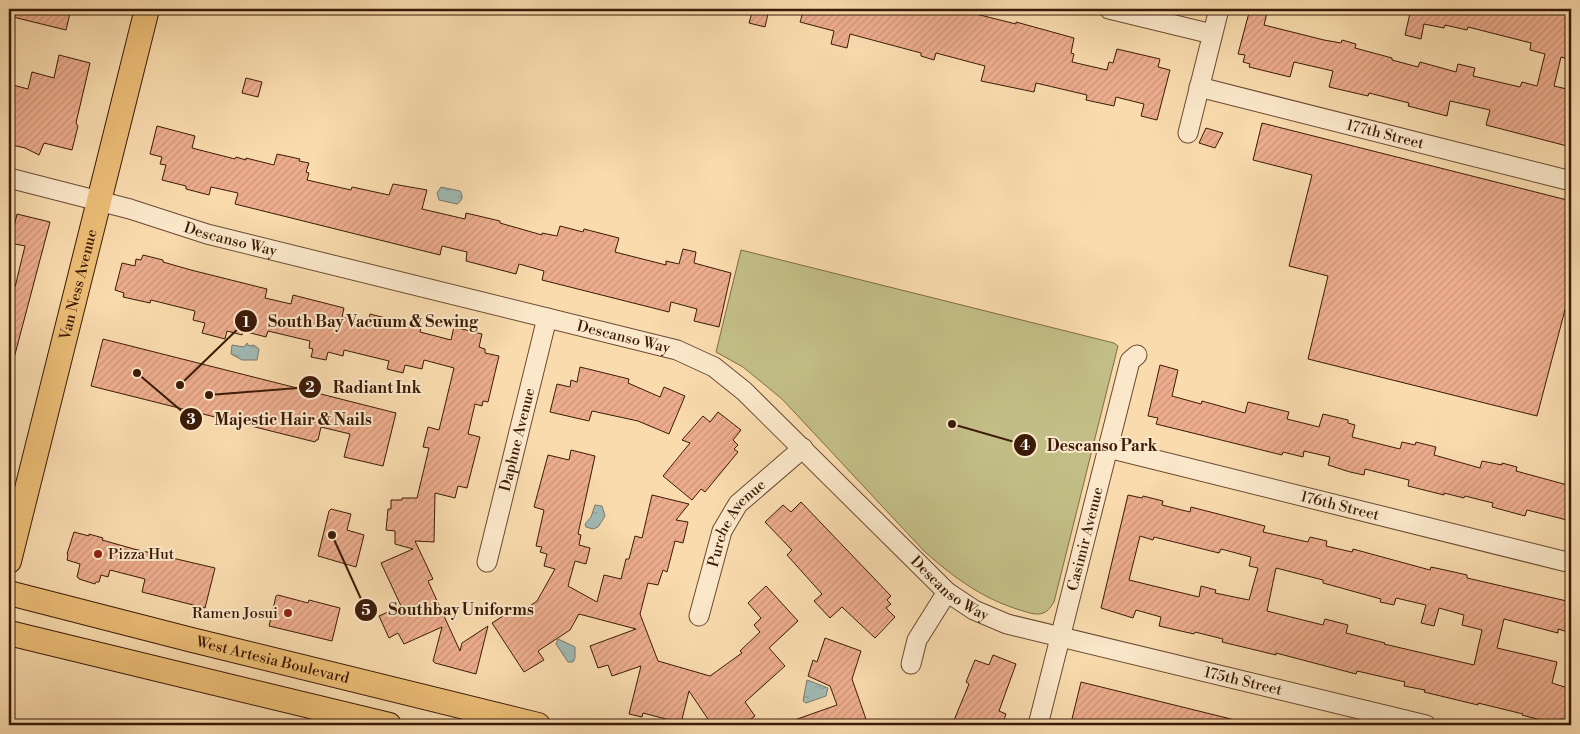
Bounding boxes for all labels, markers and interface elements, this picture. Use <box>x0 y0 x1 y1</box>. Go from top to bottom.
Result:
street label: 177th Street <box>1344 115 1427 153</box>
street label: Descanso Way <box>182 218 280 261</box>
street label: Van Ness Avenue <box>55 227 101 343</box>
callout: South Bay Vacuum & Sewing <box>233 306 488 337</box>
text: South Bay Vacuum & Sewing <box>268 312 479 332</box>
text: 1 <box>242 313 250 332</box>
street label: Descanso Way <box>575 316 673 358</box>
callout: Radiant Ink <box>298 371 432 402</box>
text: 2 <box>305 378 315 397</box>
text: Radiant Ink <box>333 378 422 398</box>
street label: Daphne Avenue <box>495 386 539 493</box>
callout: Majestic Hair & Nails <box>179 404 382 435</box>
text: 3 <box>186 410 196 429</box>
text: Majestic Hair & Nails <box>214 410 372 430</box>
callout: Descanso Park <box>1012 430 1168 461</box>
text: 4 <box>1020 436 1030 455</box>
text: Descanso Park <box>1047 436 1158 456</box>
street label: Purche Avenue <box>703 475 770 569</box>
street label: Casimir Avenue <box>1063 485 1107 593</box>
street label: 176th Street <box>1299 487 1382 525</box>
place label: Pizza Hut <box>108 545 175 564</box>
marker: Pizza Hut <box>92 548 104 560</box>
street label: Descanso Way <box>907 552 993 625</box>
callout: Southbay Uniforms <box>354 594 544 625</box>
text: Southbay Uniforms <box>388 600 534 620</box>
text: 5 <box>361 601 371 620</box>
place label: Ramen Josui <box>192 604 278 623</box>
marker: Ramen Josui <box>282 607 294 619</box>
street label: West Artesia Boulevard <box>193 632 352 688</box>
street label: 175th Street <box>1202 662 1285 700</box>

